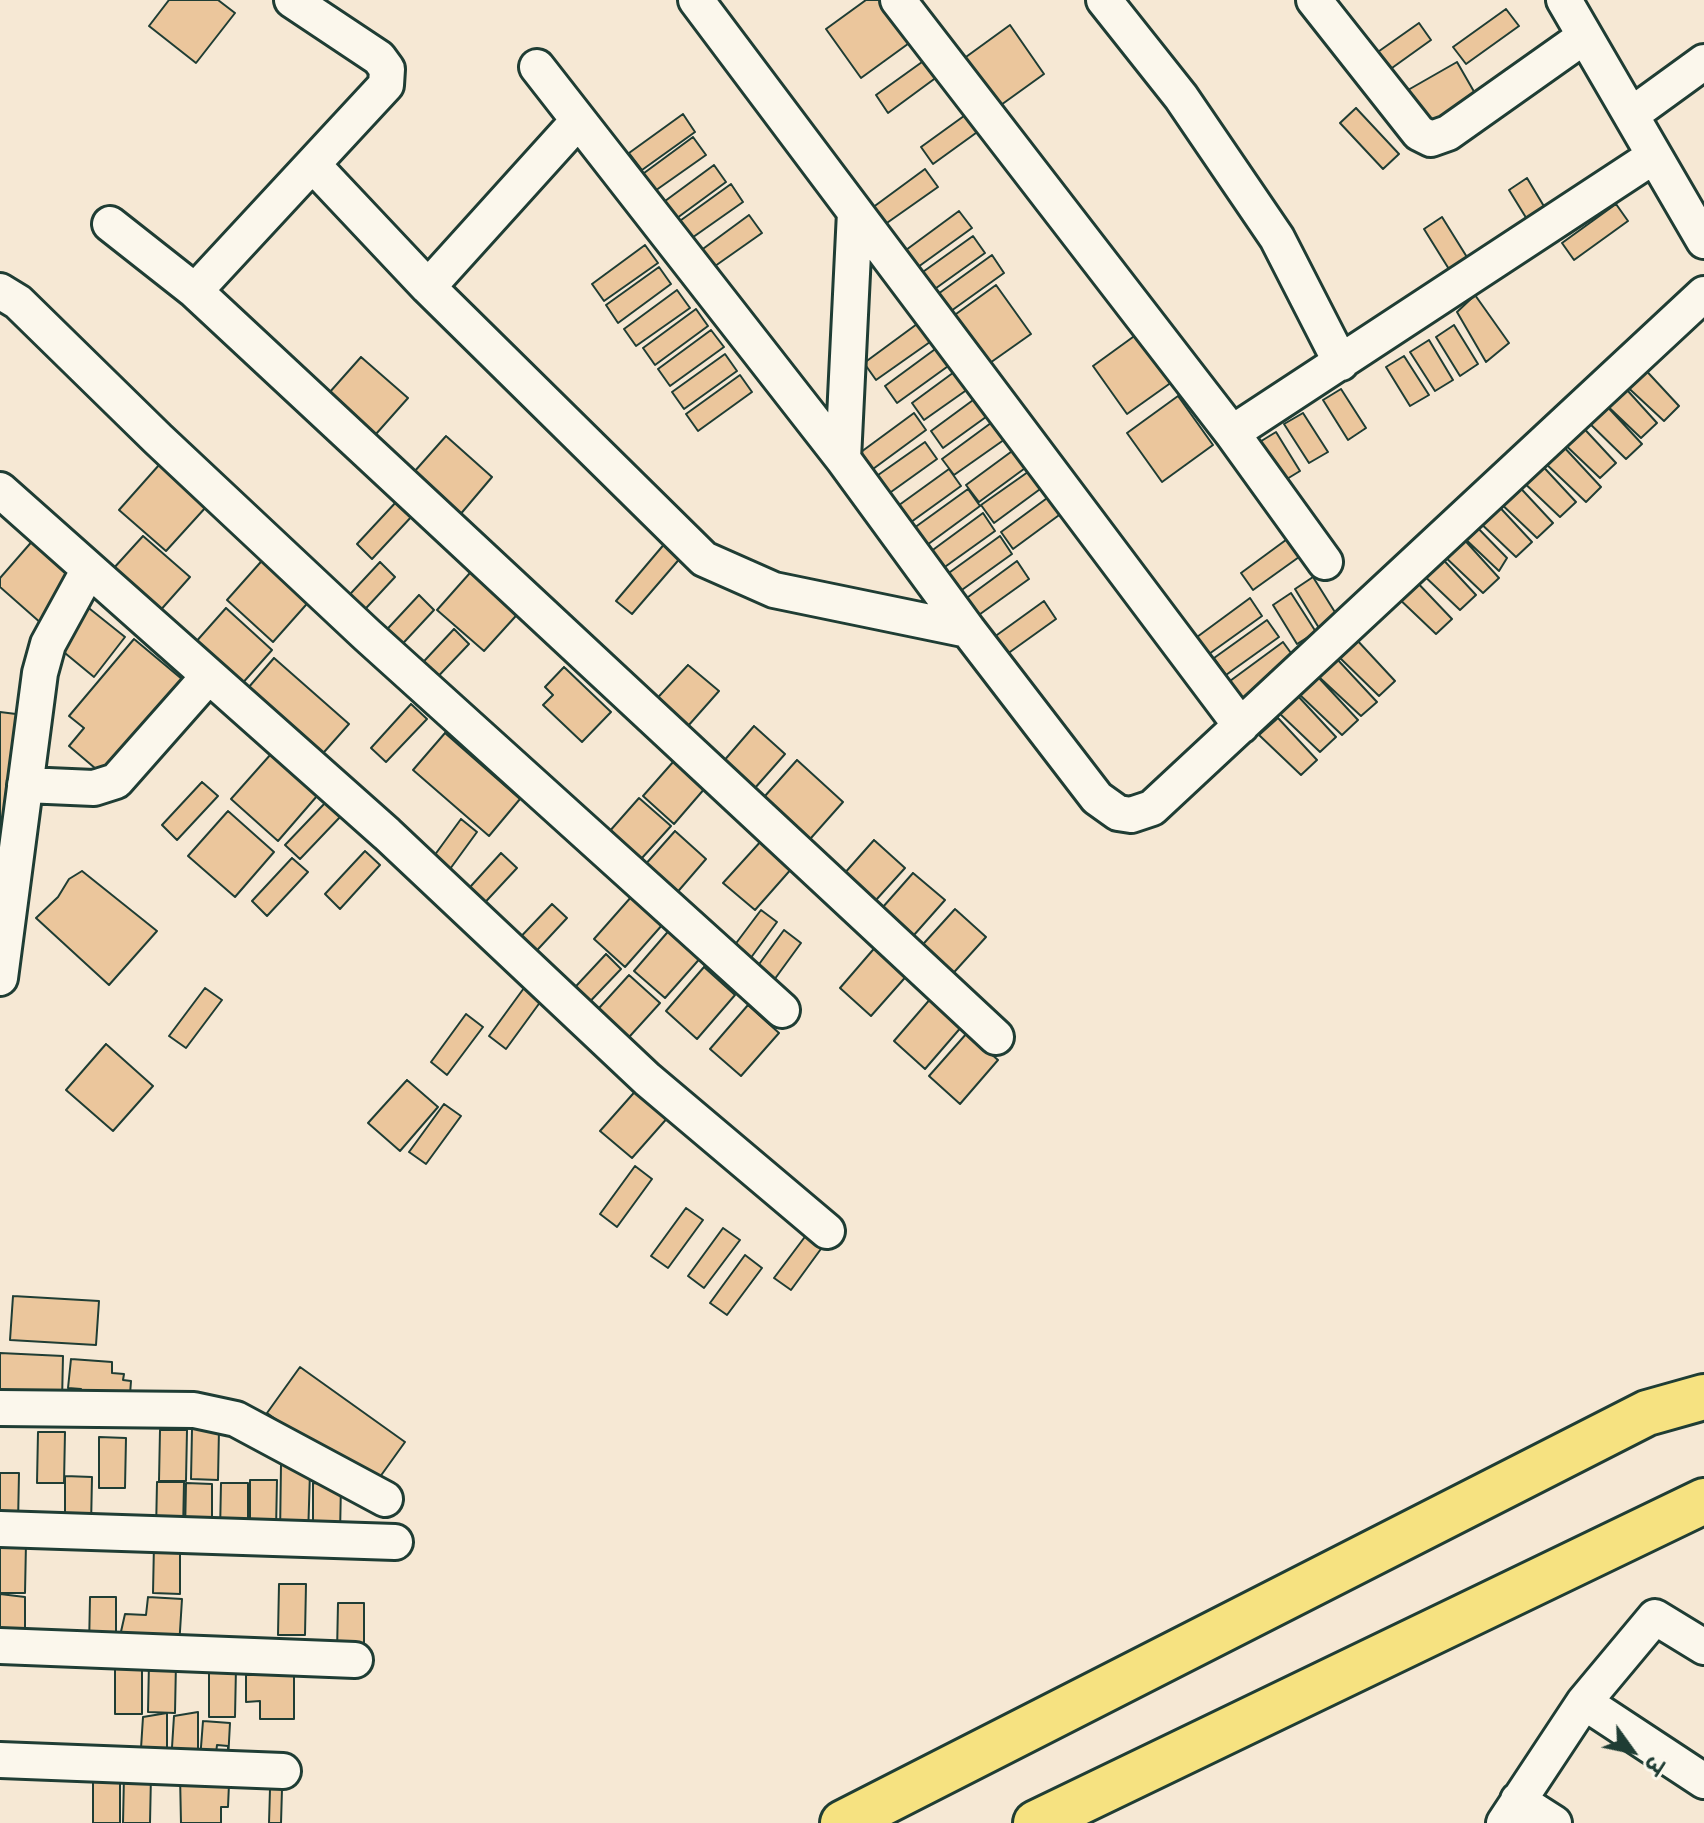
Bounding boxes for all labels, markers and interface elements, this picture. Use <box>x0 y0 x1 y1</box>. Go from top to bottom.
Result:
north arrow <box>1592 1711 1672 1791</box>
text: उ <box>1636 1750 1670 1779</box>

